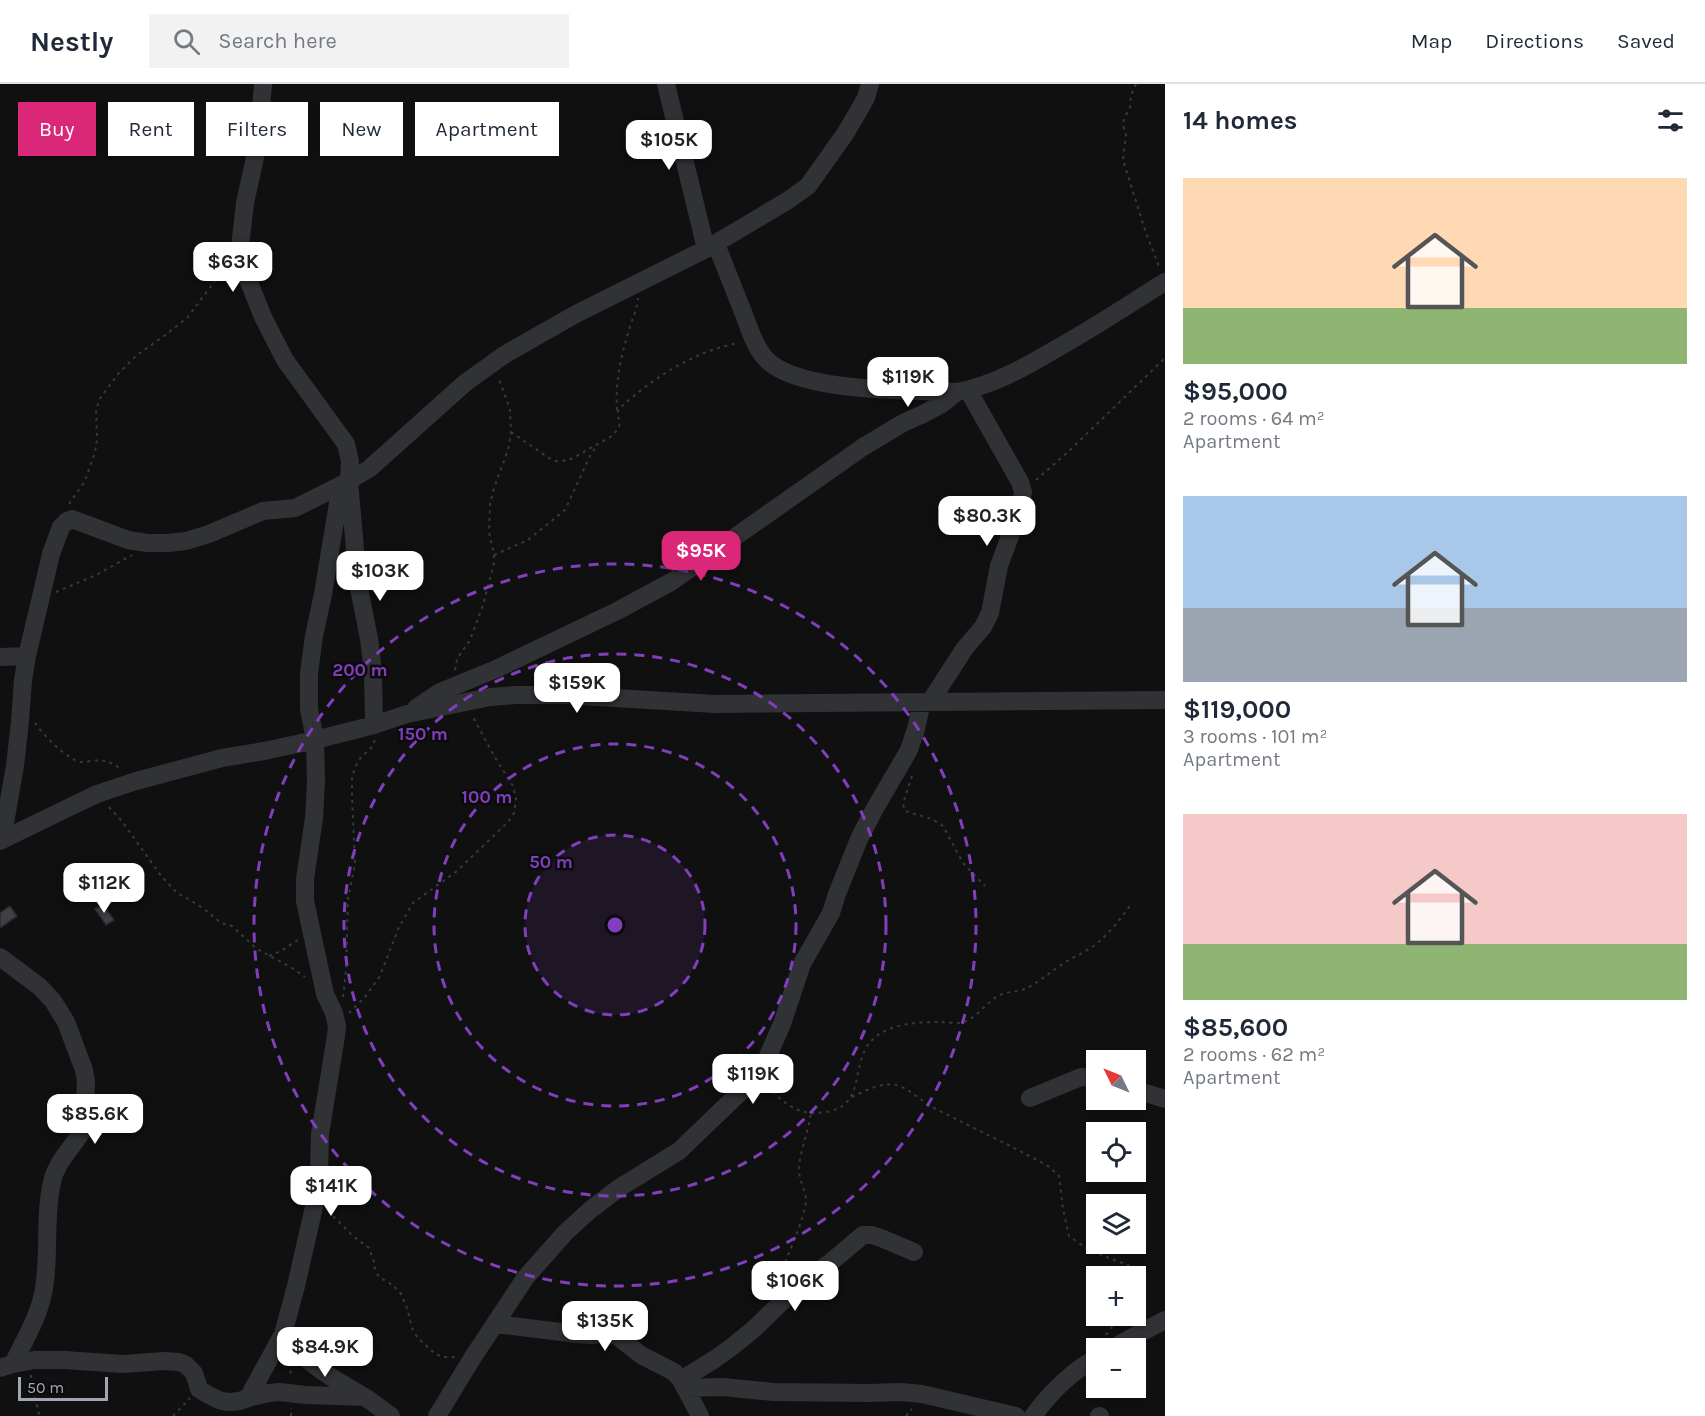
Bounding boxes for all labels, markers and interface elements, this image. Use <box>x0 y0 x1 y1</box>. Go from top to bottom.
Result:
search box <box>149 14 569 68</box>
text: Nestly <box>30 25 113 58</box>
icon: search <box>170 25 203 58</box>
text: Search here <box>218 28 337 54</box>
text: Map <box>1411 29 1452 53</box>
text: Directions <box>1485 29 1584 53</box>
text: Saved <box>1617 29 1675 53</box>
chip: Buy <box>18 102 96 156</box>
chip: Rent <box>108 102 194 156</box>
chip: Filters <box>206 102 308 156</box>
chip: New <box>320 102 403 156</box>
chip: Apartment <box>415 102 559 156</box>
icon: filters <box>1654 104 1687 137</box>
text: 14 homes <box>1183 105 1297 136</box>
pin: $105K <box>627 120 711 171</box>
text: $105K <box>640 128 698 151</box>
icon: home <box>1381 217 1489 325</box>
pin: $63K <box>197 242 269 293</box>
text: $63K <box>207 250 259 273</box>
pin: $119K <box>866 357 950 408</box>
text: $119K <box>881 365 935 388</box>
text: $95,000 <box>1183 376 1288 407</box>
text: 2 rooms · 64 m² <box>1183 407 1325 430</box>
text: Apartment <box>1183 430 1281 453</box>
pin: $80.3K <box>938 496 1036 547</box>
text: $80.3K <box>952 504 1022 527</box>
pin: $95K <box>665 531 737 582</box>
icon: home <box>1381 535 1489 643</box>
text: $95K <box>676 539 726 562</box>
pin: $103K <box>338 551 422 602</box>
text: $103K <box>350 559 410 582</box>
text: 200 m <box>332 659 388 681</box>
pin: $159K <box>535 663 619 714</box>
text: $159K <box>548 671 606 694</box>
text: $119,000 <box>1183 694 1291 725</box>
text: 150 m <box>398 723 448 745</box>
text: 3 rooms · 101 m² <box>1183 725 1328 748</box>
text: Apartment <box>1183 748 1281 771</box>
text: 100 m <box>462 786 512 808</box>
text: 50 m <box>529 851 573 873</box>
icon: home <box>1381 853 1489 961</box>
pin: $112K <box>62 863 146 914</box>
text: $112K <box>77 871 131 894</box>
centre of rings <box>605 915 625 935</box>
text: $85,600 <box>1183 1012 1288 1043</box>
text: 2 rooms · 62 m² <box>1183 1043 1325 1066</box>
north arrow <box>1086 1050 1146 1110</box>
map controls <box>1086 1050 1146 1398</box>
pin: $119K <box>711 1054 795 1105</box>
text: $119K <box>726 1062 780 1085</box>
text: Apartment <box>1183 1066 1281 1089</box>
pin: $85.6K <box>46 1094 144 1145</box>
text: $85.6K <box>61 1102 129 1125</box>
button: locate <box>1086 1122 1146 1182</box>
pin: $141K <box>289 1166 373 1217</box>
text: $141K <box>304 1174 358 1197</box>
button: layers <box>1086 1194 1146 1254</box>
pin: $106K <box>753 1261 837 1312</box>
button: + <box>1086 1266 1146 1326</box>
text: $106K <box>766 1269 824 1292</box>
pin: $135K <box>563 1301 647 1352</box>
text: $135K <box>576 1309 634 1332</box>
pin: $84.9K <box>276 1327 374 1378</box>
text: $84.9K <box>291 1335 359 1358</box>
button: − <box>1086 1338 1146 1398</box>
scale bar <box>18 1374 108 1402</box>
text: 50 m <box>27 1378 64 1397</box>

